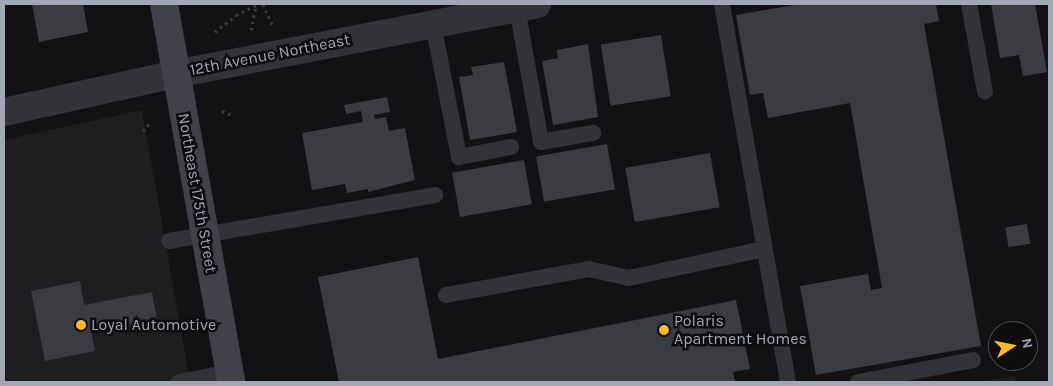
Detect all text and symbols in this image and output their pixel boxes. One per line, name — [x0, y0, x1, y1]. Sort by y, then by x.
street label: 12th Avenue Northeast — [188, 30, 352, 80]
street label: Northeast 175th Street — [174, 112, 220, 274]
place label: Polaris Apartment Homes — [674, 311, 807, 349]
place label: Loyal Automotive — [91, 315, 216, 335]
marker: Loyal Automotive — [75, 319, 87, 331]
north arrow — [988, 321, 1038, 371]
marker: Polaris Apartment Homes — [658, 324, 670, 336]
text: N — [1018, 337, 1037, 350]

